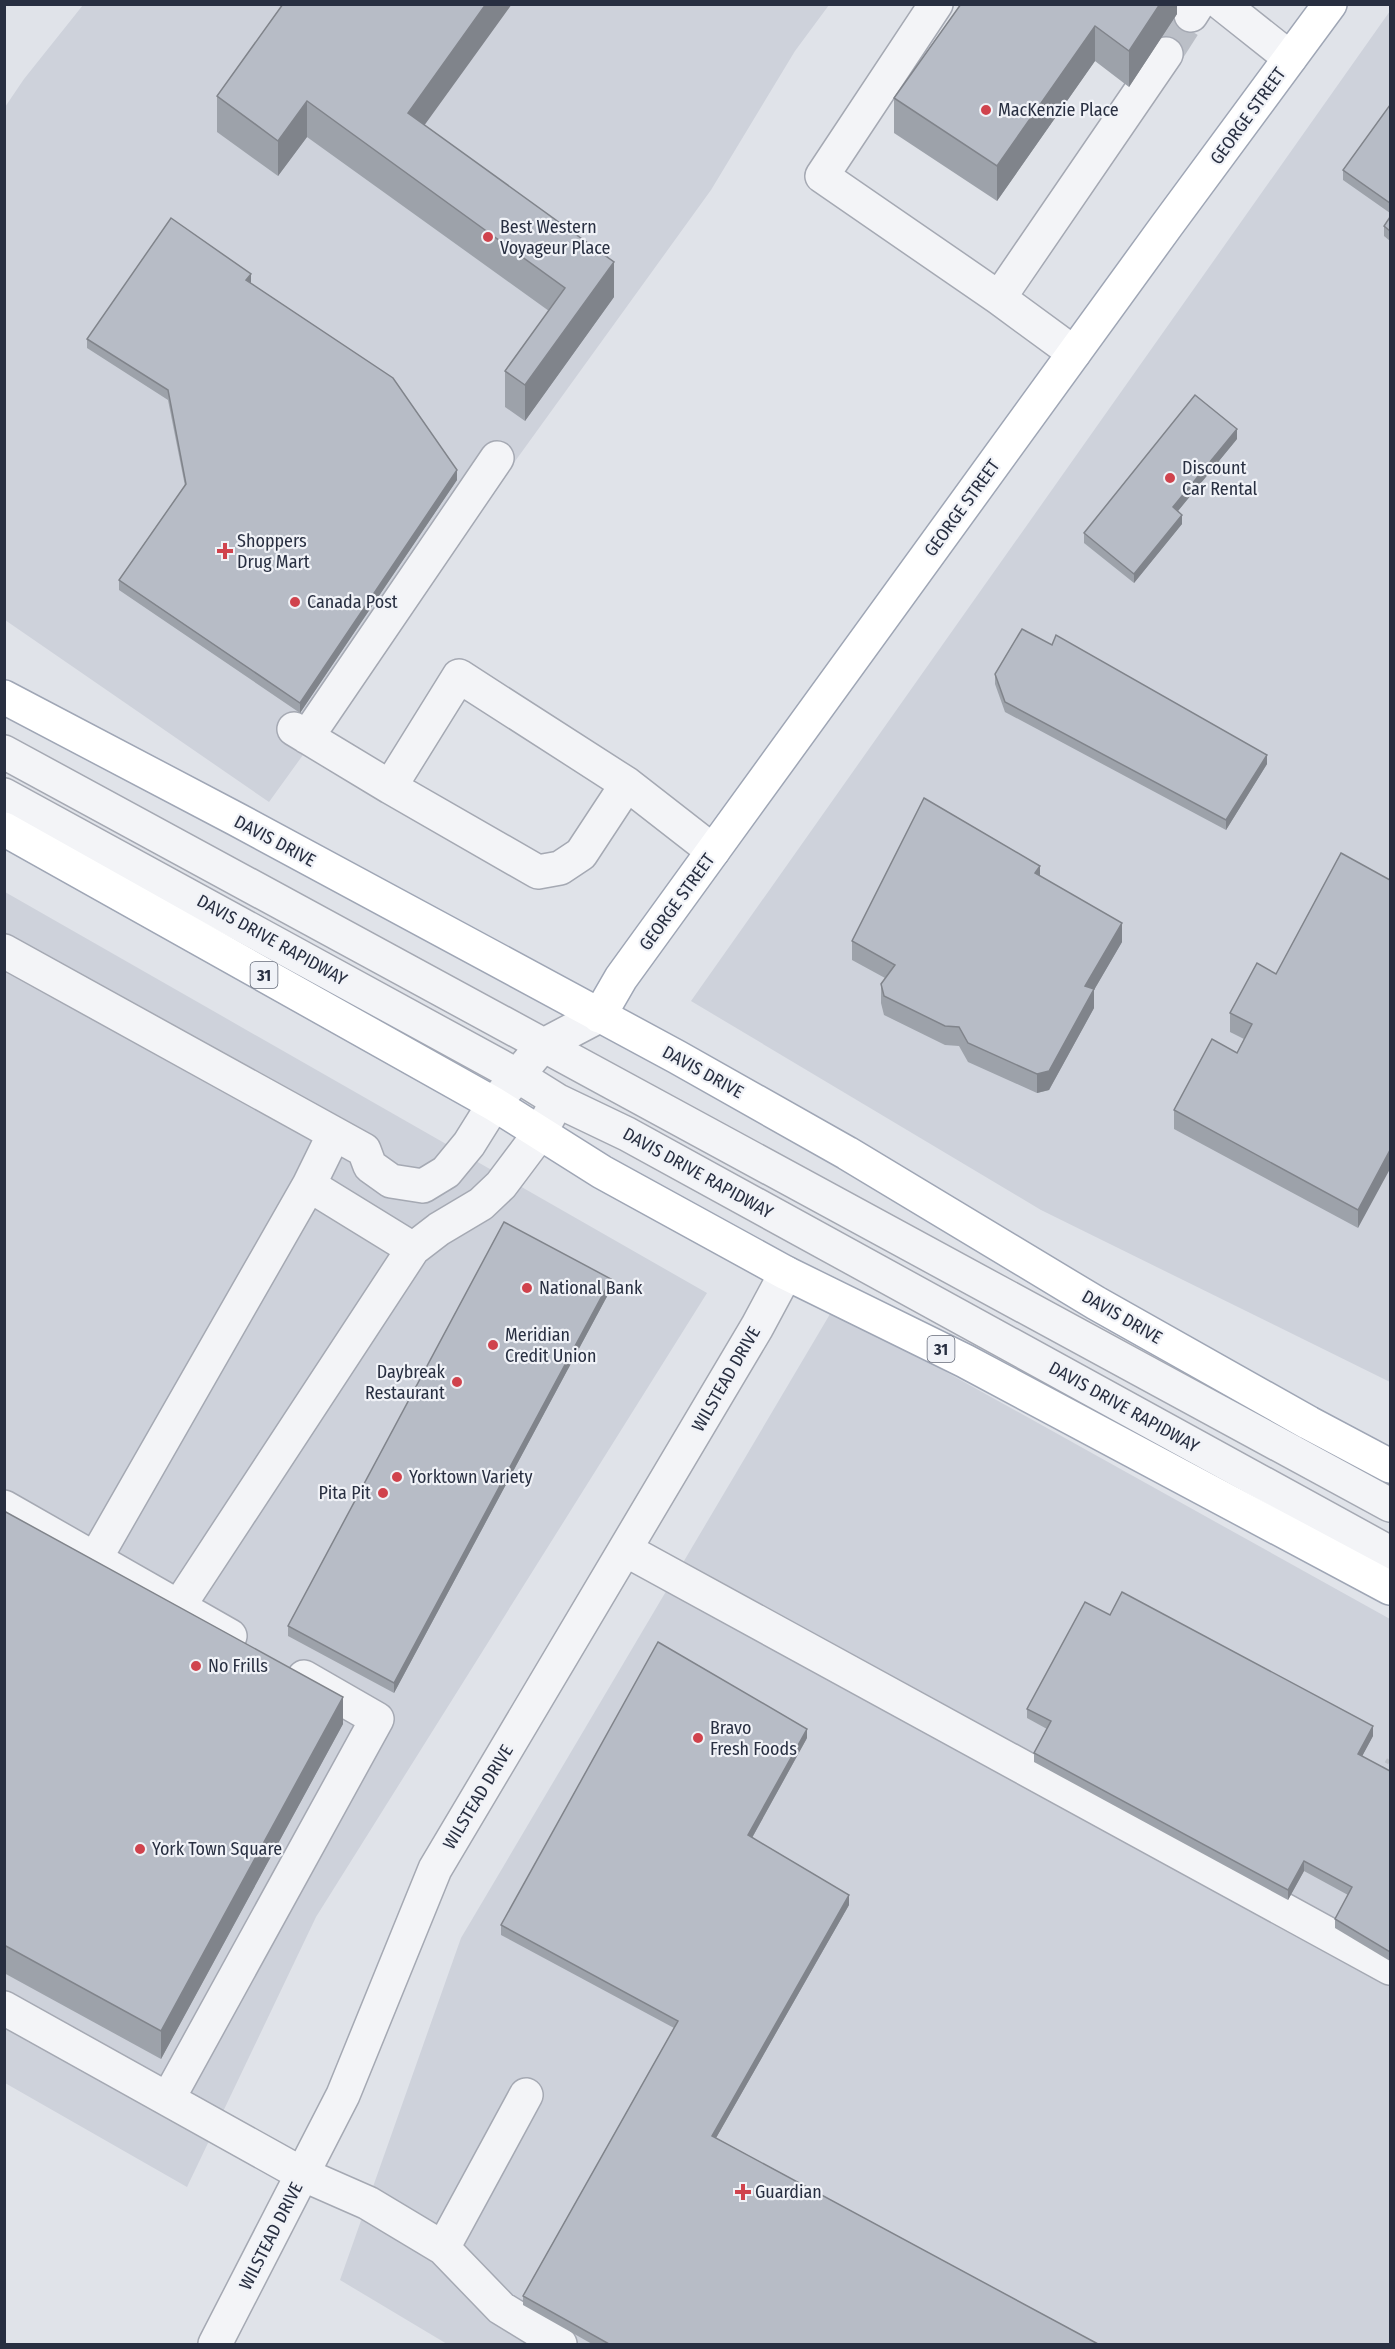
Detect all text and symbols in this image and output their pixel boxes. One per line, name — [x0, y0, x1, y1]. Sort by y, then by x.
street label: GEORGE STREET — [1205, 63, 1291, 169]
place label: MacKenzie Place — [998, 99, 1119, 121]
marker: MacKenzie Place — [979, 103, 993, 117]
place label: Best Western Voyageur Place — [500, 216, 611, 259]
marker: Best Western Voyageur Place — [481, 230, 495, 244]
street label: GEORGE STREET — [919, 455, 1005, 561]
place label: Discount Car Rental — [1182, 457, 1258, 500]
marker: Discount Car Rental — [1163, 471, 1177, 485]
place label: Shoppers Drug Mart — [237, 530, 310, 573]
marker: Shoppers Drug Mart — [218, 544, 232, 558]
place label: Canada Post — [307, 591, 398, 613]
marker: Canada Post — [288, 595, 302, 609]
street label: DAVIS DRIVE — [230, 810, 320, 872]
street label: GEORGE STREET — [634, 849, 720, 955]
street label: DAVIS DRIVE RAPIDWAY — [193, 890, 351, 990]
road number: 31 — [250, 962, 278, 988]
street label: DAVIS DRIVE — [659, 1041, 747, 1103]
street label: DAVIS DRIVE RAPIDWAY — [619, 1123, 777, 1223]
place label: National Bank — [539, 1277, 643, 1299]
marker: National Bank — [520, 1281, 534, 1295]
street label: DAVIS DRIVE — [1078, 1285, 1166, 1349]
street label: WILSTEAD DRIVE — [687, 1322, 765, 1436]
place label: Meridian Credit Union — [505, 1324, 596, 1367]
road number: 31 — [928, 1336, 954, 1362]
marker: Meridian Credit Union — [486, 1338, 500, 1352]
street label: DAVIS DRIVE RAPIDWAY — [1045, 1357, 1203, 1457]
place label: Daybreak Restaurant — [365, 1361, 446, 1404]
marker: Daybreak Restaurant — [450, 1375, 464, 1389]
place label: Yorktown Variety — [409, 1466, 532, 1488]
marker: Yorktown Variety — [390, 1470, 404, 1484]
place label: Pita Pit — [318, 1482, 371, 1504]
marker: Pita Pit — [376, 1486, 390, 1500]
place label: No Frills — [208, 1655, 268, 1677]
marker: No Frills — [189, 1659, 203, 1673]
place label: Bravo Fresh Foods — [710, 1717, 797, 1760]
marker: Bravo Fresh Foods — [691, 1731, 705, 1745]
street label: WILSTEAD DRIVE — [438, 1741, 518, 1853]
place label: York Town Square — [152, 1838, 282, 1860]
marker: York Town Square — [133, 1842, 147, 1856]
street label: WILSTEAD DRIVE — [234, 2178, 308, 2294]
place label: Guardian — [755, 2181, 822, 2203]
marker: Guardian — [736, 2185, 750, 2199]

